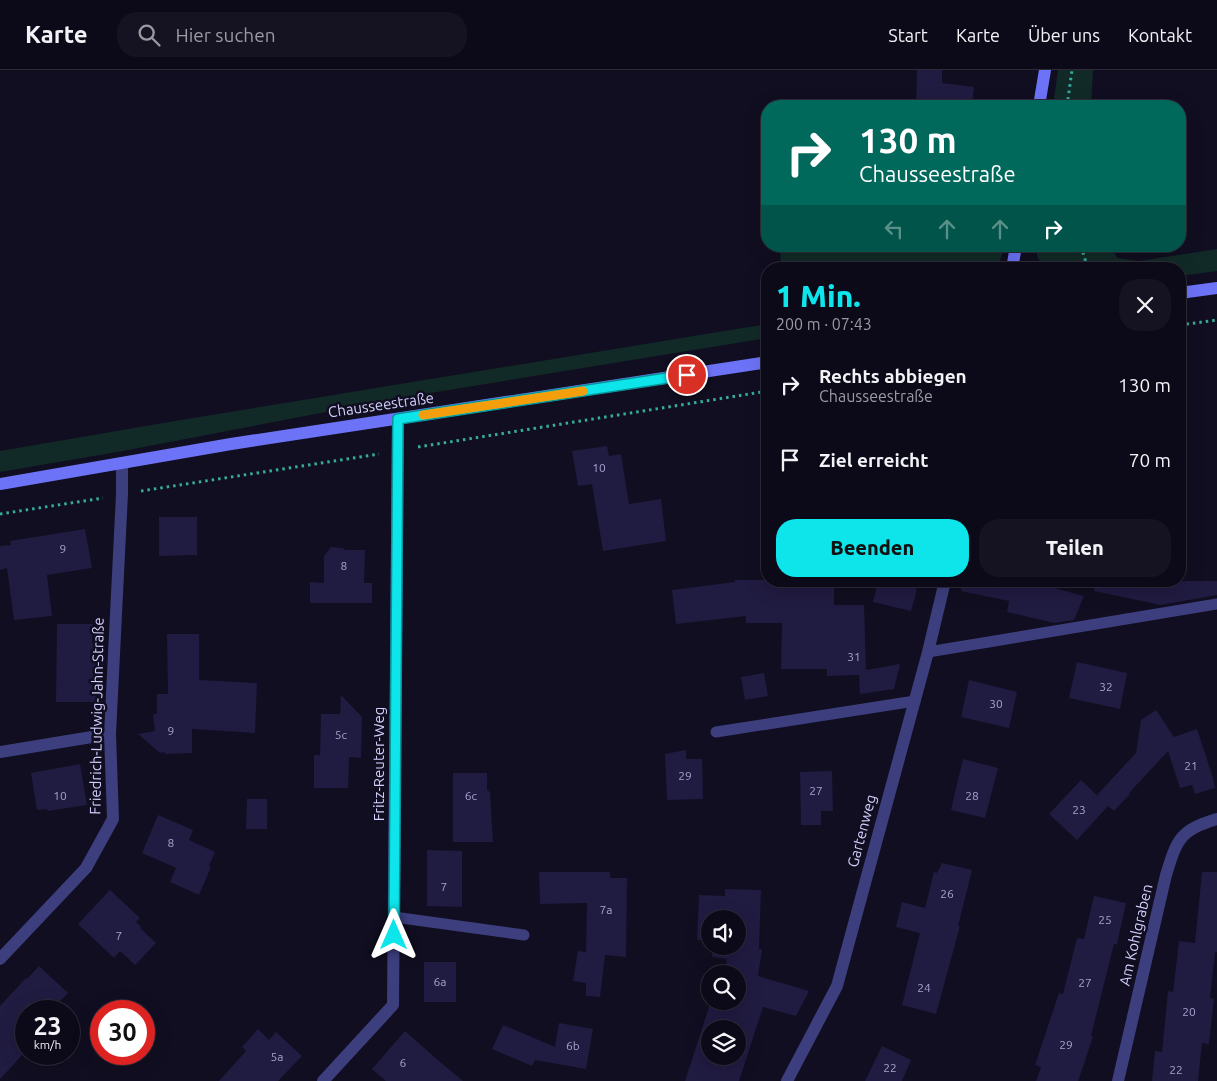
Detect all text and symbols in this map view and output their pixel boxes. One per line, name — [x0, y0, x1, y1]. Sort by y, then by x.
search box — [117, 12, 467, 57]
text: Karte — [25, 21, 87, 48]
icon: search — [135, 21, 163, 49]
text: Hier suchen — [175, 24, 276, 46]
text: Start — [888, 25, 928, 45]
text: Karte — [956, 25, 1000, 45]
text: Über uns — [1028, 25, 1100, 45]
text: Kontakt — [1128, 25, 1192, 45]
icon: right — [776, 120, 841, 185]
text: 130 m — [859, 120, 957, 160]
text: Chausseestraße — [859, 161, 1016, 186]
icon: left — [880, 215, 908, 243]
icon: ahead — [933, 215, 961, 243]
icon: ahead — [986, 215, 1014, 243]
icon: right — [1039, 215, 1067, 243]
text: 1 Min. — [776, 279, 861, 313]
button: close — [1119, 279, 1171, 331]
text: 200 m · 07:43 — [776, 315, 872, 333]
pin — [666, 354, 708, 396]
icon: arrive — [673, 361, 701, 389]
text: Rechts abbiegen — [819, 365, 967, 387]
icon: right — [776, 371, 804, 399]
text: 130 m — [1118, 374, 1171, 396]
text: Chausseestraße — [819, 387, 933, 405]
street label: Chausseestraße — [327, 389, 435, 420]
icon: arrive — [776, 446, 804, 474]
text: Ziel erreicht — [819, 449, 928, 471]
text: 70 m — [1129, 449, 1171, 471]
house number: 10 — [592, 461, 606, 474]
button: Beenden — [776, 519, 969, 577]
button: Teilen — [979, 519, 1171, 577]
house number: 9 — [60, 542, 66, 555]
house number: 8 — [341, 559, 348, 572]
street label: Friedrich-Ludwig-Jahn-Straße — [86, 617, 107, 815]
house number: 31 — [847, 650, 861, 663]
house number: 32 — [1099, 680, 1113, 693]
house number: 30 — [989, 697, 1003, 710]
street label: Fritz-Reuter-Weg — [370, 707, 387, 821]
house number: 9 — [168, 724, 174, 737]
house number: 5c — [335, 728, 348, 741]
house number: 21 — [1184, 759, 1198, 772]
house number: 29 — [678, 769, 692, 782]
house number: 27 — [809, 784, 823, 797]
house number: 10 — [53, 789, 67, 802]
house number: 6c — [465, 789, 478, 802]
house number: 28 — [965, 789, 979, 802]
street label: Gartenweg — [844, 793, 879, 869]
house number: 23 — [1072, 803, 1086, 816]
house number: 8 — [168, 836, 175, 849]
house number: 7 — [441, 880, 447, 893]
street label: Am Kohlgraben — [1116, 882, 1155, 987]
house number: 26 — [940, 887, 954, 900]
house number: 7a — [600, 903, 612, 916]
position arrow — [367, 908, 419, 960]
map controls — [701, 910, 746, 1065]
button: sound — [701, 910, 746, 955]
house number: 25 — [1098, 913, 1112, 926]
house number: 7 — [116, 929, 122, 942]
button: search — [701, 965, 746, 1010]
house number: 6a — [434, 975, 446, 988]
house number: 27 — [1078, 976, 1092, 989]
house number: 24 — [917, 981, 931, 994]
speed limit sign: 30 — [90, 1000, 155, 1065]
house number: 20 — [1182, 1005, 1196, 1018]
text: 23 — [33, 1012, 62, 1040]
button: layers — [701, 1020, 746, 1065]
text: km/h — [34, 1038, 61, 1051]
house number: 29 — [1059, 1038, 1073, 1051]
house number: 6b — [566, 1039, 580, 1052]
house number: 5a — [271, 1050, 283, 1063]
house number: 6 — [400, 1056, 407, 1069]
house number: 22 — [883, 1061, 897, 1074]
house number: 22 — [1169, 1063, 1183, 1076]

